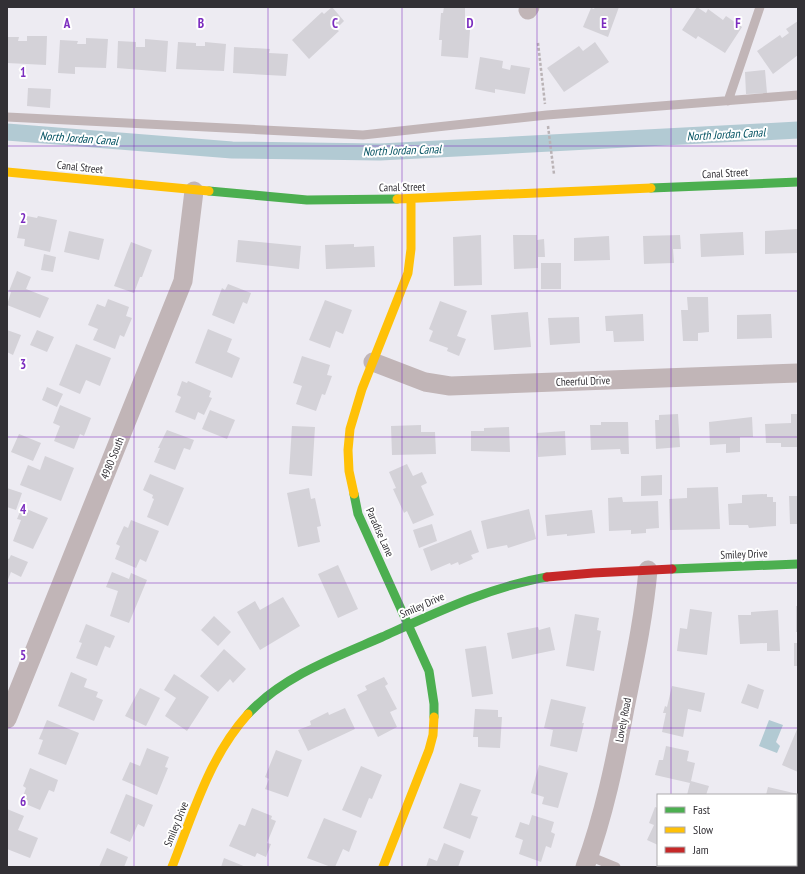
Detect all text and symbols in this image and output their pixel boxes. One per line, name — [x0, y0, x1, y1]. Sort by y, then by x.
text: A — [63, 15, 71, 32]
text: B — [198, 15, 204, 32]
text: C — [332, 15, 338, 32]
text: D — [467, 15, 474, 32]
text: E — [601, 15, 607, 32]
text: F — [735, 15, 741, 32]
text: 1 — [20, 64, 26, 81]
water label: North Jordan Canal — [686, 124, 767, 144]
water label: North Jordan Canal — [39, 128, 120, 148]
water label: North Jordan Canal — [362, 141, 443, 159]
street label: Canal Street — [56, 158, 104, 176]
street label: Canal Street — [702, 165, 748, 181]
street label: Canal Street — [379, 180, 425, 194]
text: 2 — [20, 210, 26, 227]
text: 3 — [20, 356, 26, 373]
street label: Cheerful Drive — [556, 373, 611, 389]
street label: 4980 South — [97, 435, 127, 481]
text: 4 — [20, 501, 27, 518]
street label: Paradise Lane — [363, 505, 397, 559]
street label: Smiley Drive — [720, 546, 768, 562]
street label: Smiley Drive — [398, 589, 447, 621]
text: 5 — [20, 647, 26, 664]
street label: Lovely Road — [612, 696, 634, 743]
text: 6 — [20, 793, 26, 810]
legend — [657, 794, 797, 866]
street label: Smiley Drive — [161, 799, 192, 849]
text: Fast — [693, 802, 711, 817]
text: Slow — [693, 822, 714, 837]
text: Jam — [692, 842, 709, 857]

